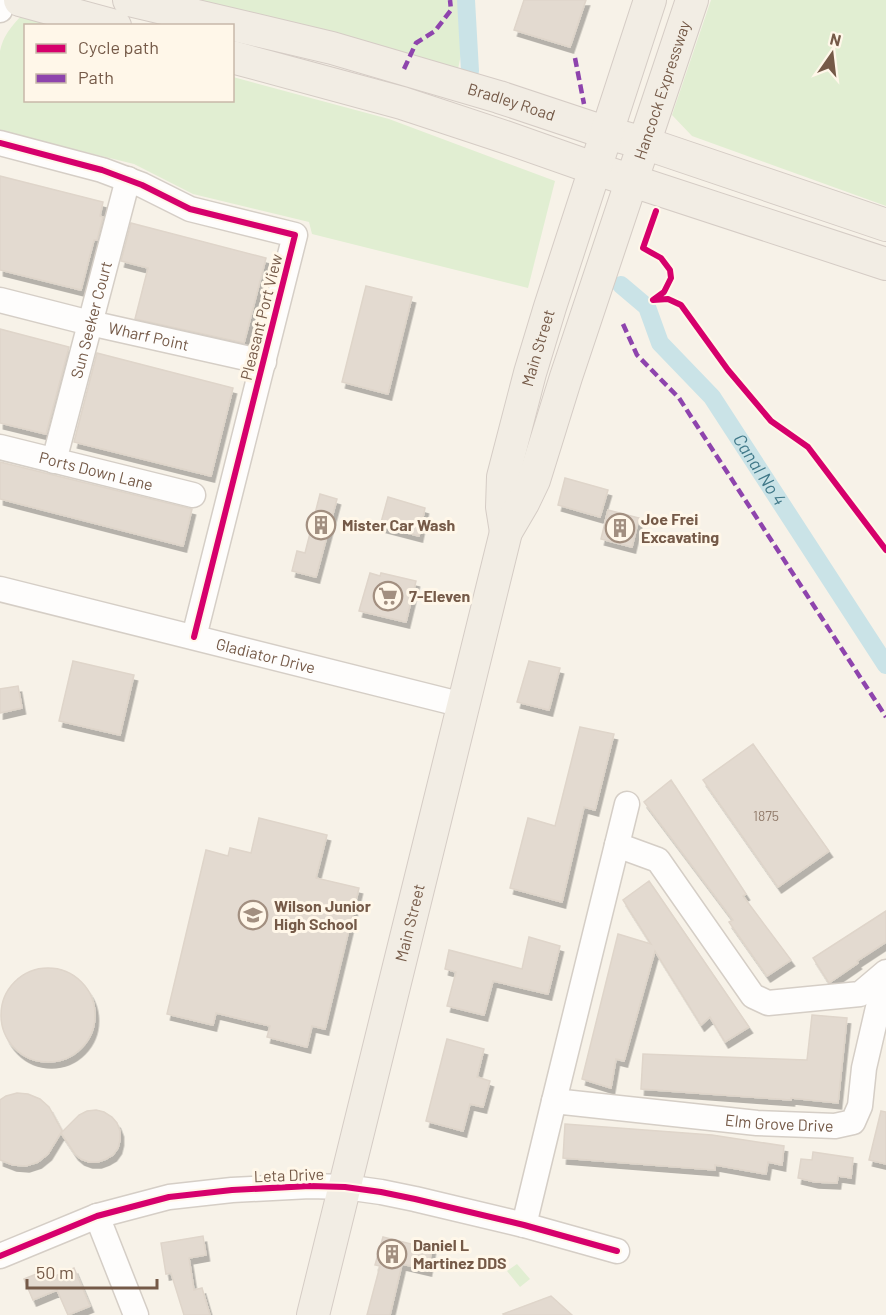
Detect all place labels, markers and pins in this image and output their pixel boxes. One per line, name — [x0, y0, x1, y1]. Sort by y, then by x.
building icon: Mister Car Wash — [305, 509, 337, 541]
place label: Joe Frei Excavating — [641, 509, 719, 546]
building icon: Joe Frei Excavating — [604, 512, 636, 544]
place label: Mister Car Wash — [342, 515, 455, 534]
supermarket icon: 7-Eleven — [372, 580, 404, 612]
place label: 7-Eleven — [409, 586, 470, 605]
place label: Wilson Junior High School — [274, 896, 371, 933]
school or university icon: Wilson Junior High School — [237, 899, 269, 931]
place label: Daniel L Martinez DDS — [413, 1235, 507, 1272]
building icon: Daniel L Martinez DDS — [376, 1238, 408, 1270]

